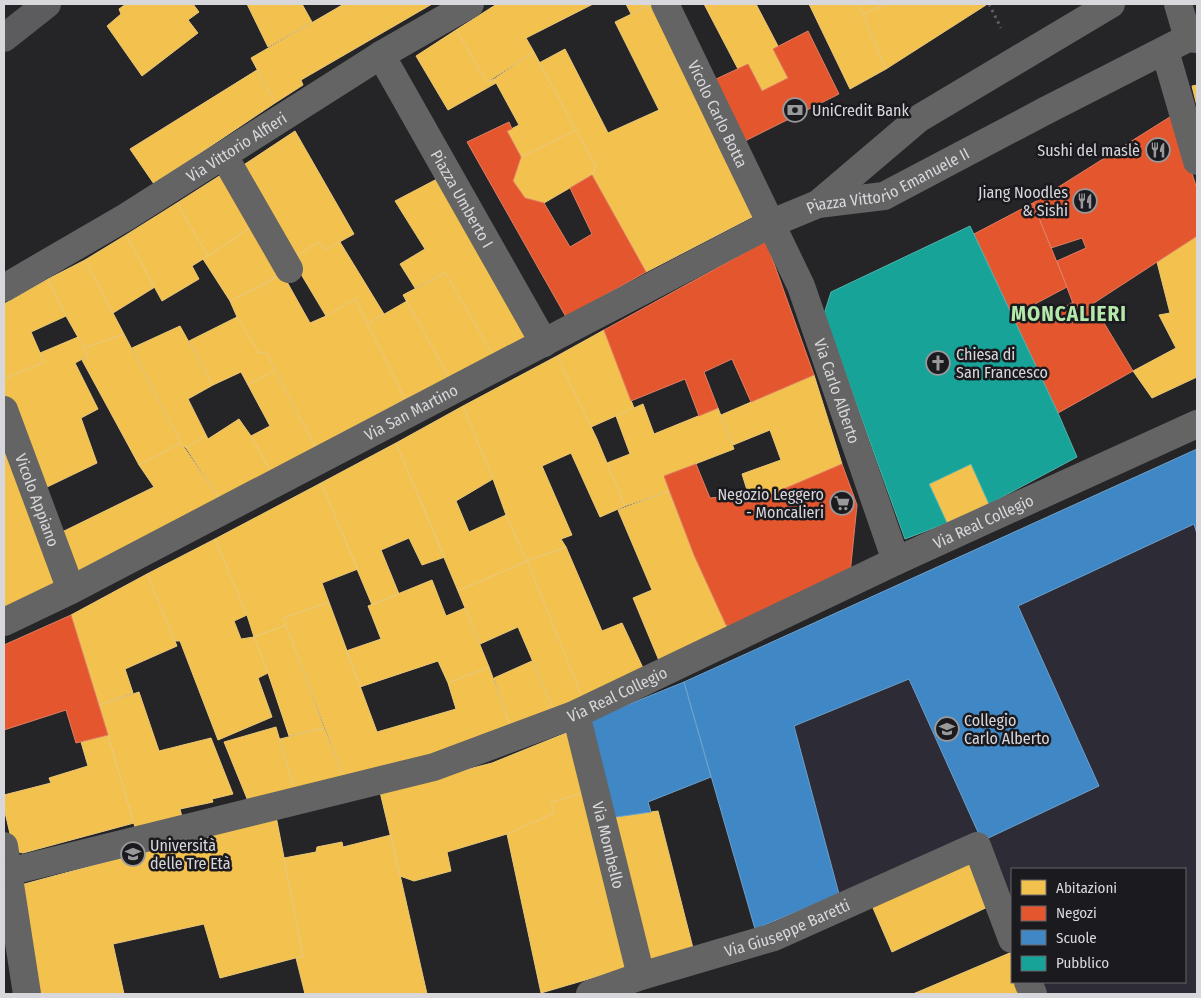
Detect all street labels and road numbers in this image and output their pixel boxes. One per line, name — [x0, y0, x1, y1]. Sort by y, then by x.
street label: Vicolo Carlo Botta — [684, 57, 752, 171]
street label: Via Vittorio Alfieri — [183, 108, 290, 186]
street label: Piazza Vittorio Emanuele II — [803, 143, 972, 217]
street label: Piazza Umberto I — [427, 146, 498, 251]
street label: Via Carlo Alberto — [810, 336, 864, 446]
street label: Via San Martino — [361, 380, 461, 444]
street label: Vicolo Appiano — [12, 451, 63, 549]
street label: Via Real Collegio — [930, 490, 1036, 552]
street label: Via Real Collegio — [565, 662, 670, 726]
street label: Via Mombello — [589, 799, 628, 891]
street label: Via Giuseppe Baretti — [722, 895, 853, 961]

